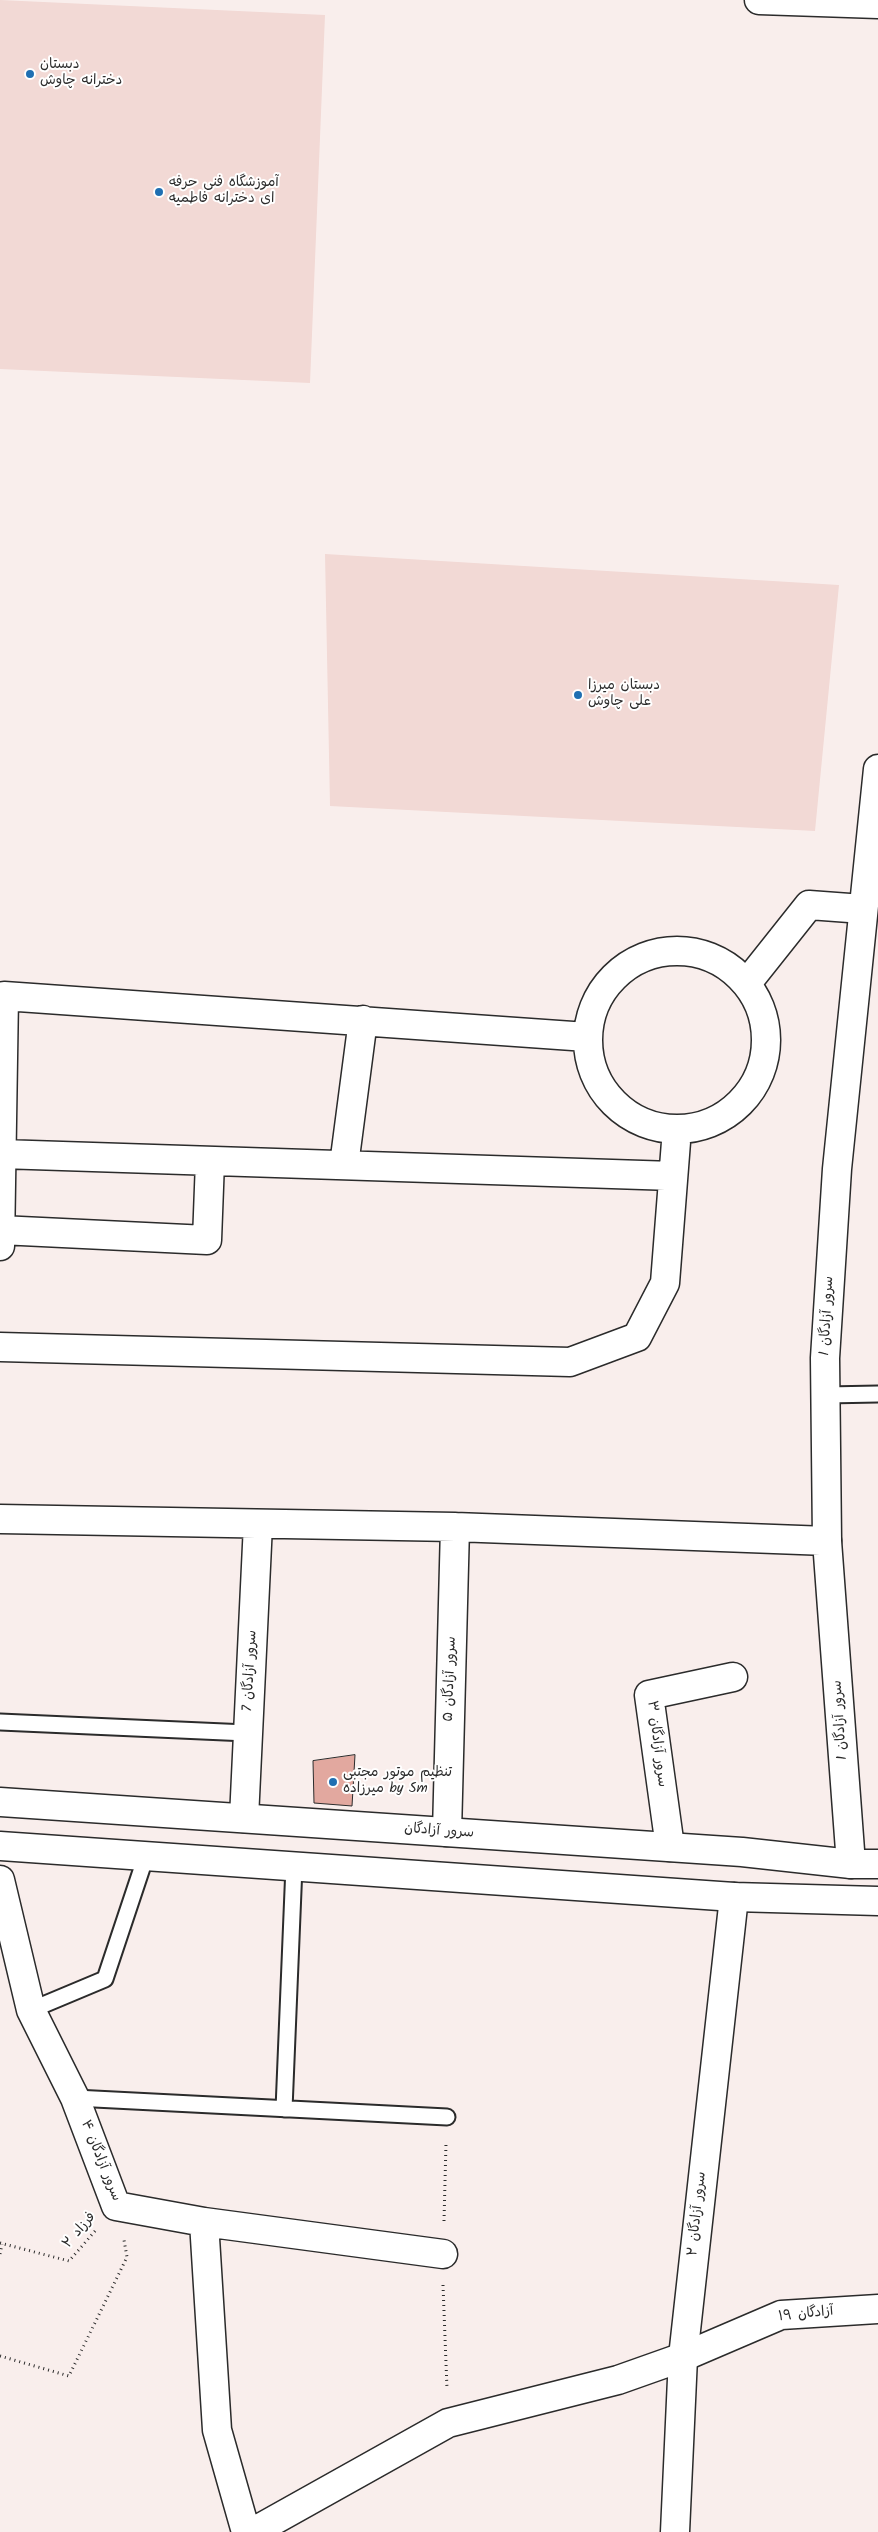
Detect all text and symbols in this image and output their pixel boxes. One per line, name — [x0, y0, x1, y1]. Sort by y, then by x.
place label: دبستان دخترانه چاوش — [40, 58, 122, 90]
marker: دبستان دخترانه چاوش — [24, 68, 36, 80]
place label: آموزشگاه فنی حرفه ای دخترانه فاطمیه — [169, 176, 279, 208]
marker: آموزشگاه فنی حرفه ای دخترانه فاطمیه — [153, 186, 165, 198]
place label: دبستان میرزا علی چاوش — [588, 679, 660, 712]
marker: دبستان میرزا علی چاوش — [572, 689, 584, 701]
street label: سرور آزادگان 1 — [818, 1276, 838, 1356]
street label: سرور آزادگان 7 — [240, 1630, 262, 1712]
street label: سرور آزادگان ۵ — [441, 1636, 461, 1722]
street label: سرور آزادگان 1 — [830, 1680, 852, 1760]
street label: سرور آزادگان ۳ — [642, 1700, 670, 1788]
place label: تنظیم موتور مجتبی میرزاده by Sm — [343, 1766, 452, 1798]
marker: تنظیم موتور مجتبی میرزاده by Sm — [327, 1776, 339, 1788]
street label: سرور آزادگان — [404, 1821, 474, 1843]
street label: سرور آزادگان ۴ — [76, 2118, 124, 2204]
street label: سرور آزادگان ۲ — [685, 2171, 711, 2257]
street label: فرزاد ۲ — [60, 2210, 100, 2252]
street label: آزادگان ۱۹ — [778, 2304, 834, 2326]

